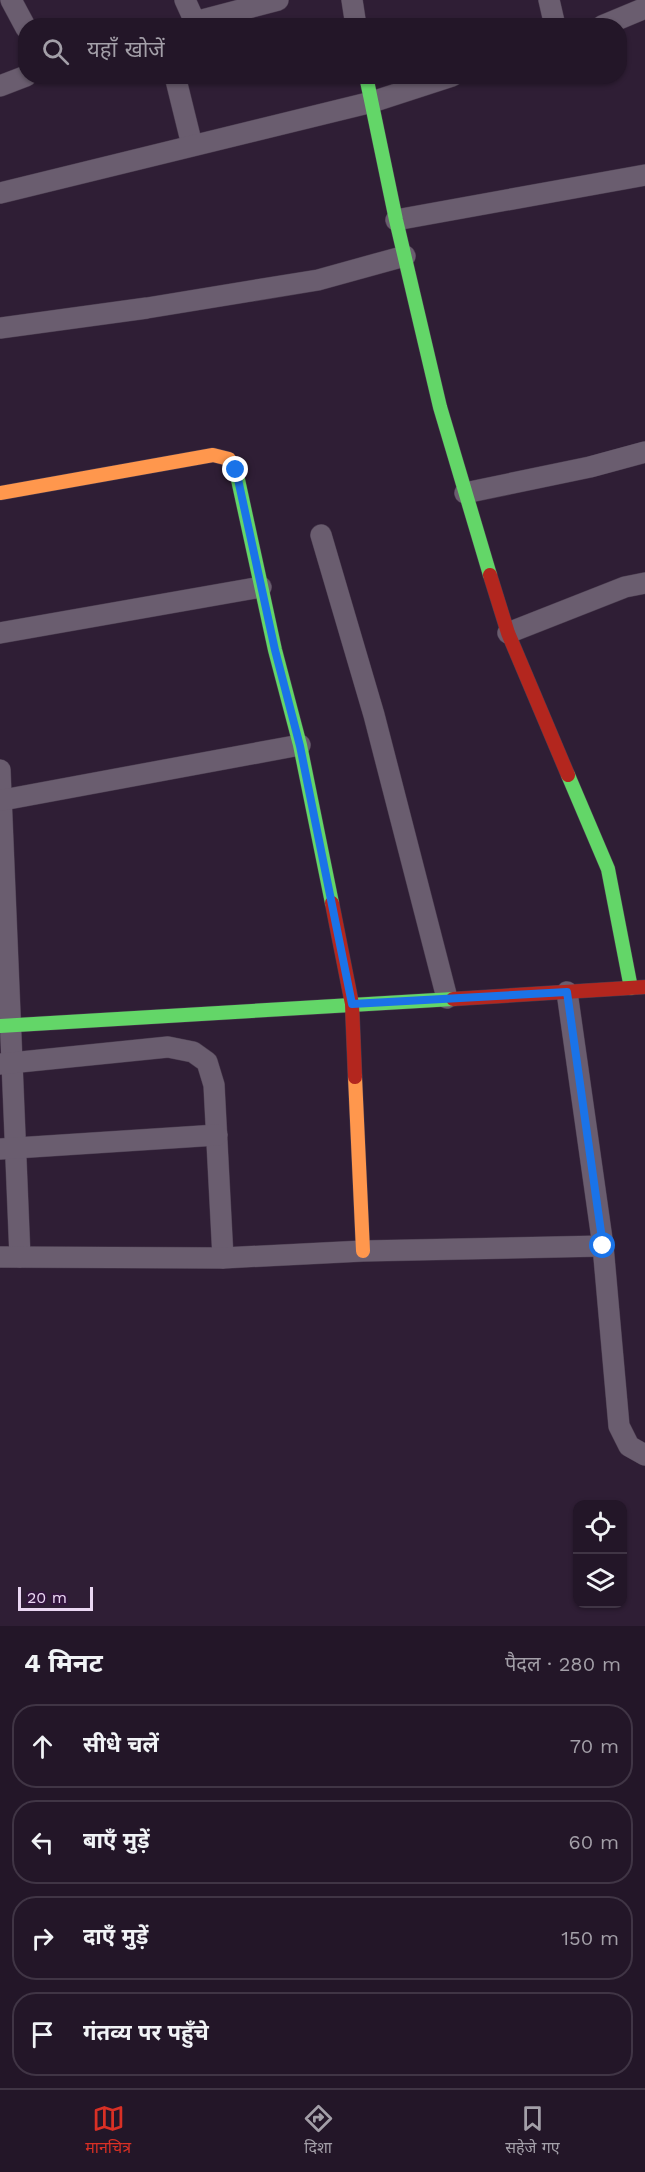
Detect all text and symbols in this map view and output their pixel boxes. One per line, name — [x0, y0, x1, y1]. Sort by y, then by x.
search box — [18, 18, 627, 84]
icon: search — [39, 35, 72, 68]
text: यहाँ खोजें — [87, 37, 165, 62]
route end — [222, 456, 248, 482]
route start — [589, 1232, 615, 1258]
map controls — [573, 1500, 627, 1608]
button: locate — [573, 1500, 627, 1554]
button: layers — [573, 1554, 627, 1608]
scale bar — [18, 1584, 93, 1612]
text: 20 m — [27, 1588, 67, 1607]
text: 4 मिनट — [24, 1648, 103, 1678]
text: पैदल · 280 m — [505, 1652, 621, 1676]
icon: ahead — [26, 1730, 59, 1763]
text: सीधे चलें — [83, 1732, 159, 1757]
text: 70 m — [570, 1734, 619, 1758]
icon: left — [26, 1826, 59, 1859]
text: बाएँ मुड़ें — [83, 1828, 150, 1853]
text: 60 m — [569, 1830, 619, 1854]
icon: right — [26, 1922, 59, 1955]
text: दाएँ मुड़ें — [83, 1924, 148, 1949]
text: 150 m — [561, 1926, 619, 1950]
icon: arrive — [26, 2018, 59, 2051]
text: गंतव्य पर पहुँचे — [83, 2020, 209, 2045]
tab: मानचित्र — [85, 2102, 131, 2160]
tab: दिशा — [302, 2102, 335, 2160]
tab: सहेजे गए — [505, 2102, 560, 2160]

